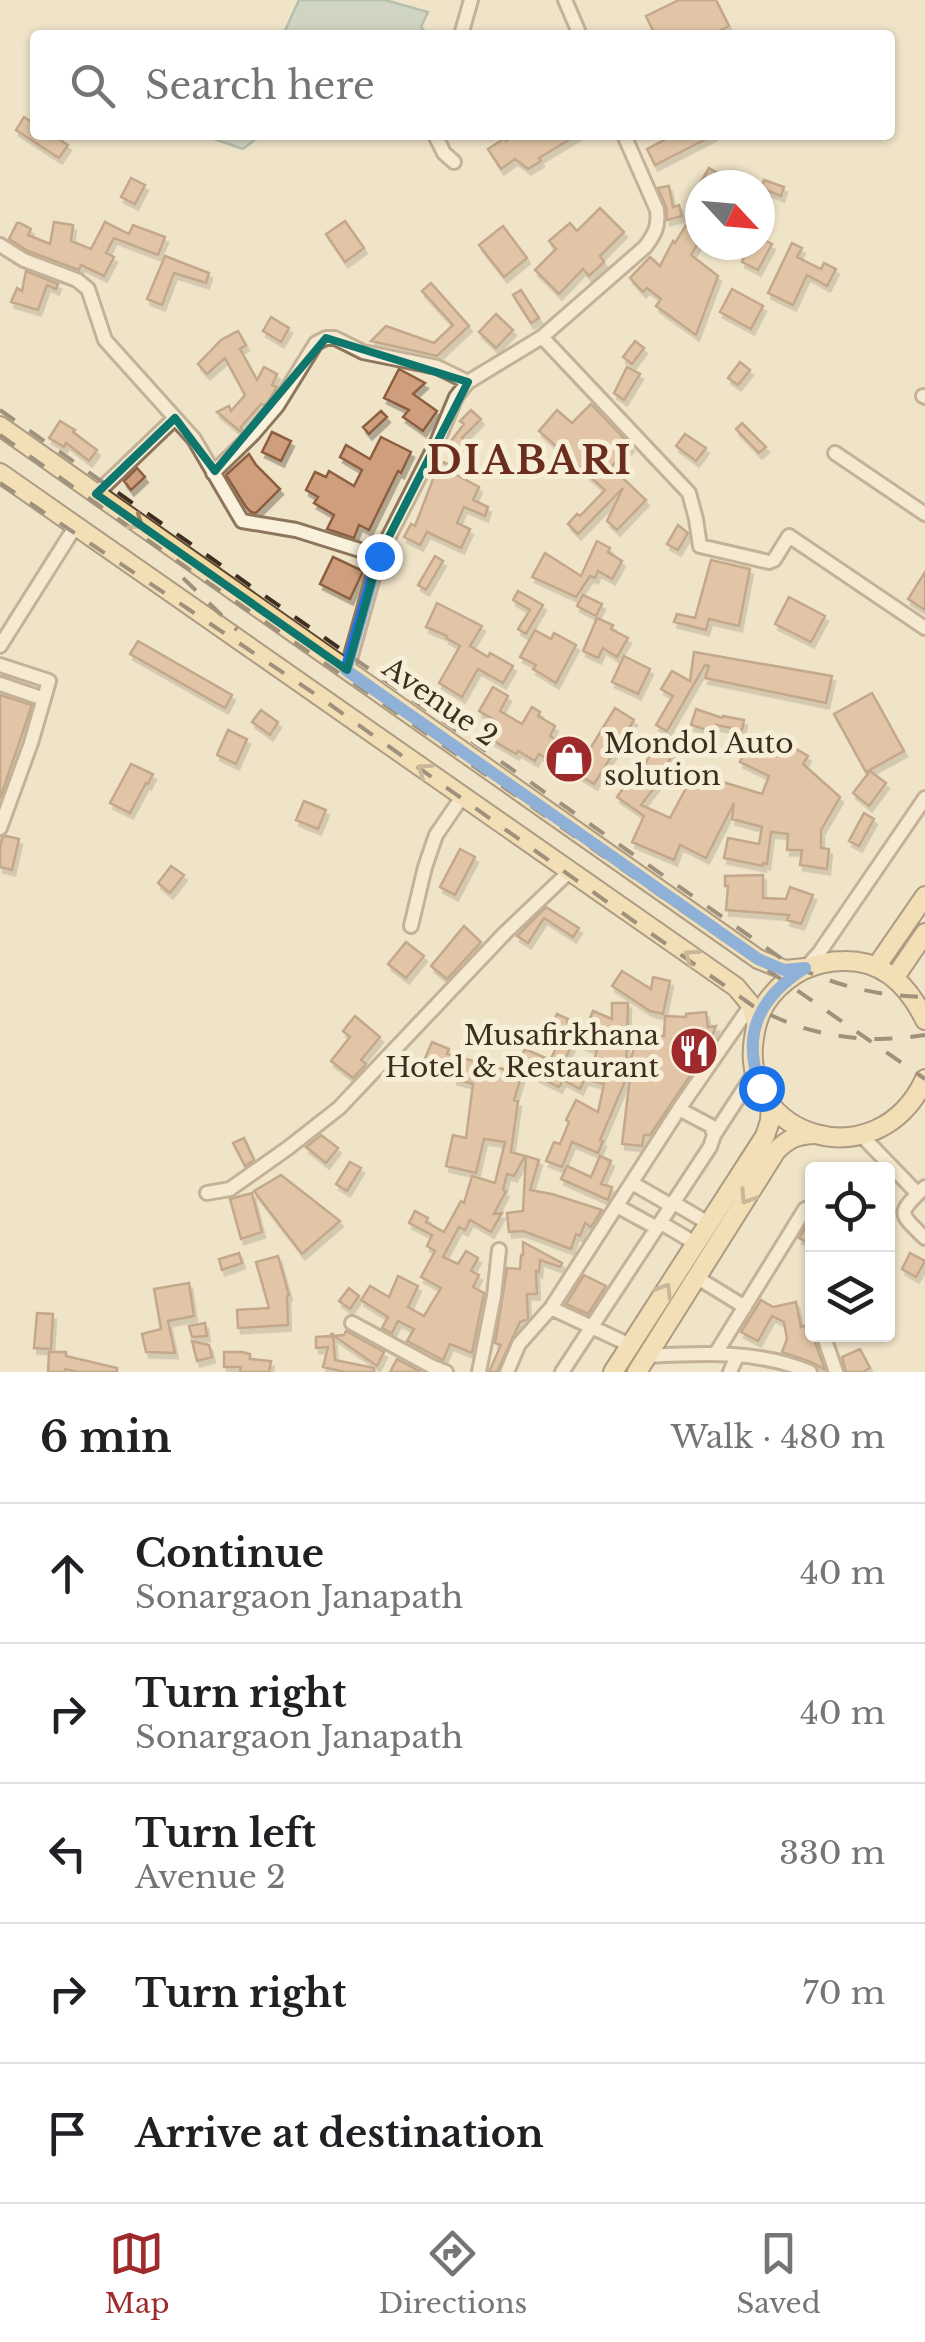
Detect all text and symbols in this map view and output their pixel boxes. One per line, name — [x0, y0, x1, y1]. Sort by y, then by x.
search box — [30, 30, 895, 140]
icon: search — [65, 58, 120, 113]
text: Search here — [145, 62, 375, 109]
north arrow — [685, 170, 775, 260]
district label: DIABARI — [427, 437, 633, 484]
one-way arrow — [126, 511, 144, 529]
route end — [357, 534, 403, 580]
street label: Avenue 2 — [375, 649, 504, 754]
place label: Mondol Auto solution — [604, 726, 794, 793]
shop icon: Mondol Auto solution — [543, 733, 595, 785]
one-way arrow — [417, 764, 435, 782]
one-way arrow — [684, 950, 702, 968]
place label: Musafirkhana Hotel & Restaurant — [385, 1018, 659, 1085]
restaurant icon: Musafirkhana Hotel & Restaurant — [668, 1025, 720, 1077]
route start — [739, 1066, 785, 1112]
map controls — [805, 1162, 895, 1342]
button: locate — [805, 1162, 895, 1252]
one-way arrow — [740, 1187, 759, 1205]
button: layers — [805, 1252, 895, 1342]
one-way arrow — [653, 1283, 672, 1301]
text: 6 min — [40, 1411, 172, 1463]
text: Walk · 480 m — [671, 1417, 885, 1457]
text: Continue — [135, 1530, 324, 1577]
icon: ahead — [40, 1546, 95, 1601]
text: 40 m — [800, 1553, 885, 1593]
text: Sonargaon Janapath — [135, 1577, 463, 1617]
text: Turn right — [135, 1670, 346, 1717]
icon: right — [40, 1686, 95, 1741]
text: 40 m — [800, 1693, 885, 1733]
text: Sonargaon Janapath — [135, 1717, 463, 1757]
text: Turn left — [135, 1810, 316, 1857]
icon: left — [40, 1826, 95, 1881]
text: 330 m — [779, 1833, 885, 1873]
text: Avenue 2 — [135, 1857, 286, 1897]
icon: right — [40, 1966, 95, 2021]
text: Turn right — [135, 1970, 346, 2017]
text: 70 m — [803, 1973, 885, 2013]
icon: arrive — [40, 2106, 95, 2161]
text: Arrive at destination — [135, 2110, 544, 2157]
tab: Map — [104, 2226, 169, 2321]
tab: Directions — [378, 2226, 527, 2321]
tab: Saved — [736, 2226, 821, 2321]

